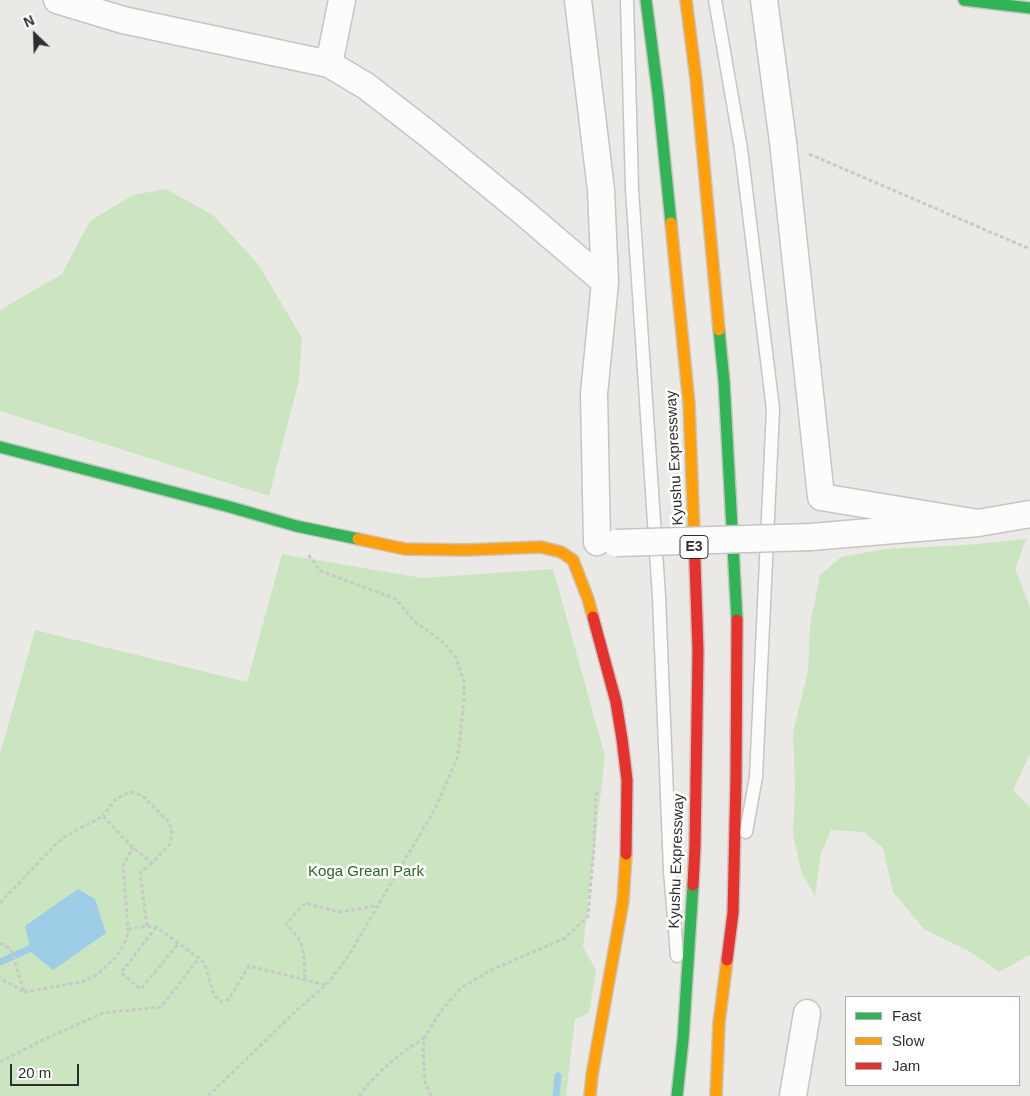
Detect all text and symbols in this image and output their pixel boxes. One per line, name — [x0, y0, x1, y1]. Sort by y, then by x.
north arrow — [10, 10, 60, 60]
text: N — [21, 12, 37, 31]
street label: Kyushu Expressway — [662, 390, 688, 526]
road number: E3 — [680, 536, 708, 558]
street label: Kyushu Expressway — [666, 793, 688, 929]
park label: Koga Grean Park — [308, 863, 424, 881]
legend — [845, 996, 1020, 1086]
text: Fast — [892, 1007, 921, 1024]
text: Slow — [892, 1032, 925, 1049]
scale bar — [12, 1054, 81, 1086]
text: Jam — [892, 1057, 920, 1074]
text: 20 m — [18, 1064, 51, 1081]

